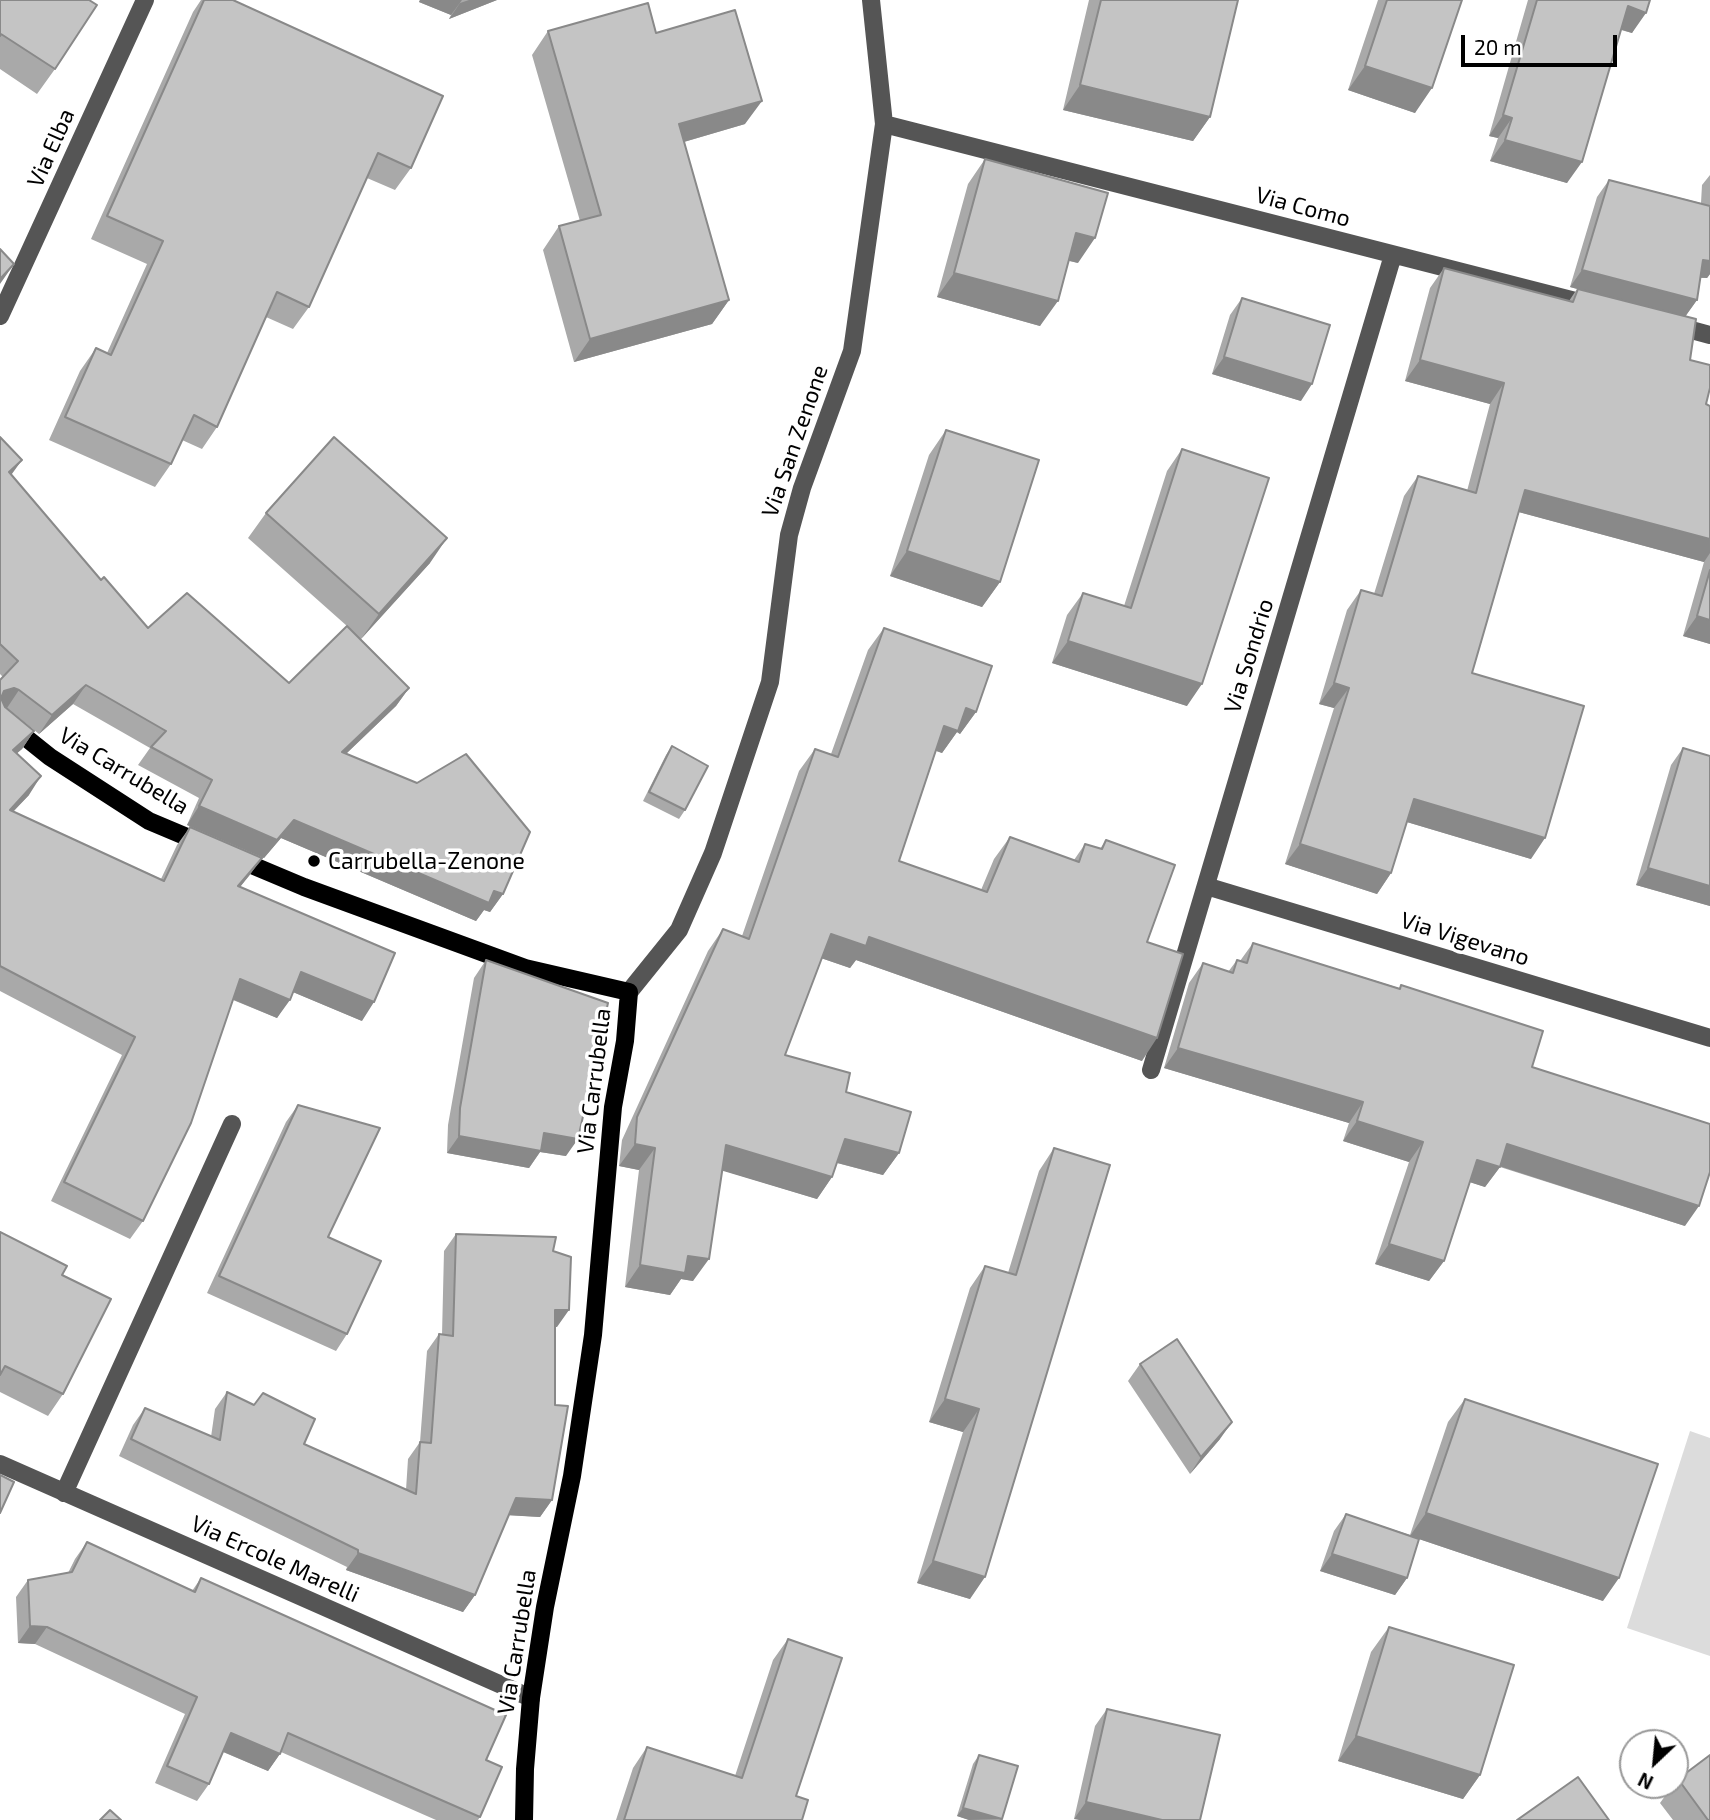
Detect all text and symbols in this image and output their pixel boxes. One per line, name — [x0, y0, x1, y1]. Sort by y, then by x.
scale bar — [1465, 21, 1621, 65]
text: 20 m — [1474, 34, 1522, 59]
street label: Via Elba — [22, 105, 80, 191]
street label: Via Como — [1253, 181, 1353, 233]
street label: Via San Zenone — [756, 361, 834, 521]
street label: Via Sondrio — [1219, 596, 1279, 716]
street label: Via Carrubella — [54, 721, 194, 821]
place label: Carrubella-Zenone — [328, 847, 525, 875]
marker: Carrubella-Zenone — [306, 853, 322, 869]
street label: Via Vigevano — [1397, 906, 1533, 972]
street label: Via Carrubella — [571, 1007, 617, 1155]
street label: Via Ercole Marelli — [187, 1510, 363, 1608]
street label: Via Carrubella — [492, 1567, 542, 1717]
north arrow — [1619, 1729, 1689, 1799]
text: N — [1634, 1768, 1657, 1795]

